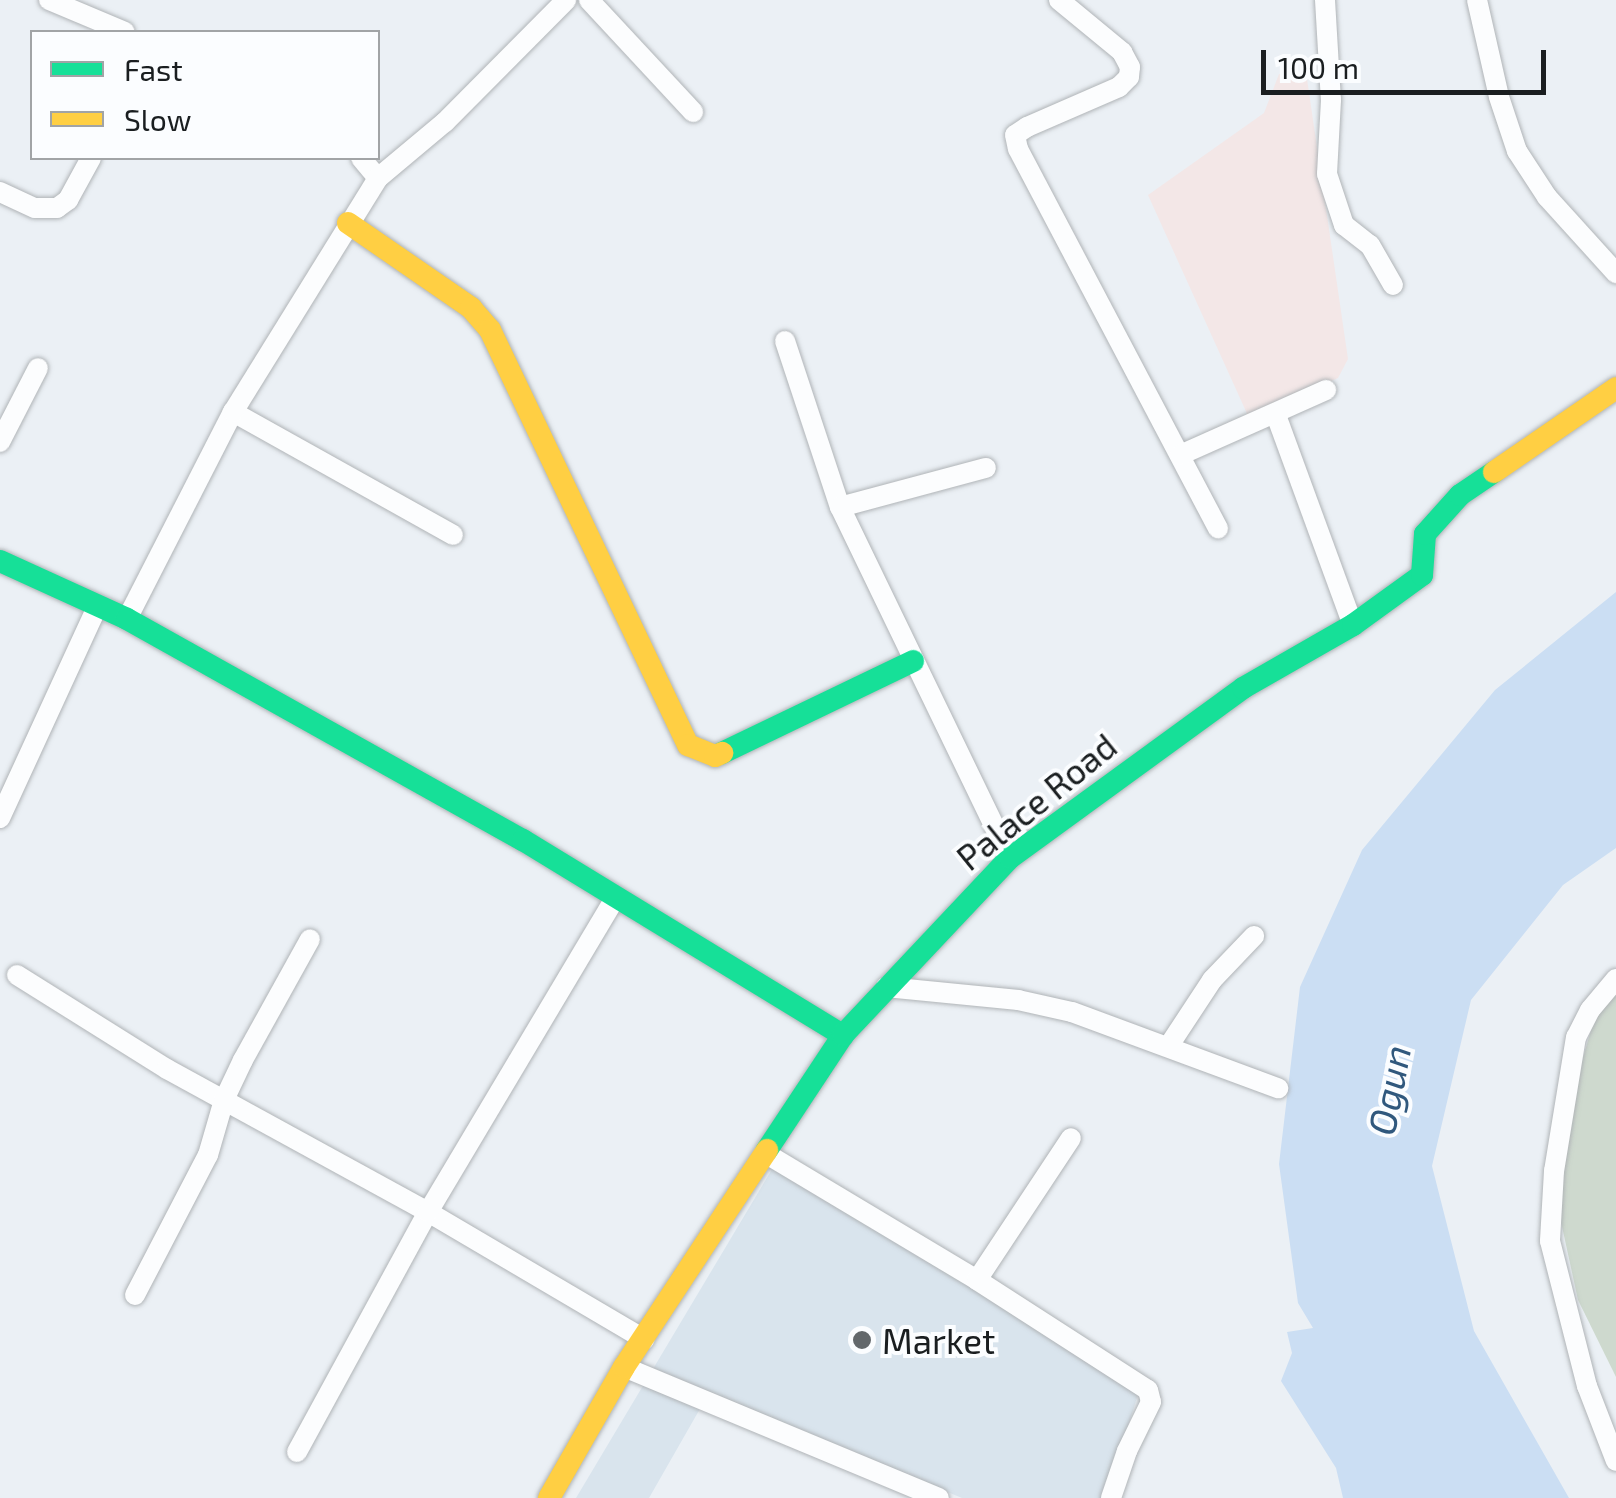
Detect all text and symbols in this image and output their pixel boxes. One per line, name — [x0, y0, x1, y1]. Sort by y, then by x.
legend — [30, 30, 380, 160]
scale bar — [1266, 30, 1551, 92]
text: 100 m — [1278, 49, 1359, 85]
text: Fast — [124, 51, 183, 87]
text: Slow — [124, 101, 191, 137]
street label: Palace Road — [948, 724, 1124, 878]
water label: Ogun — [1358, 1041, 1420, 1139]
place label: Market — [882, 1319, 995, 1361]
marker: Market — [851, 1329, 873, 1351]

